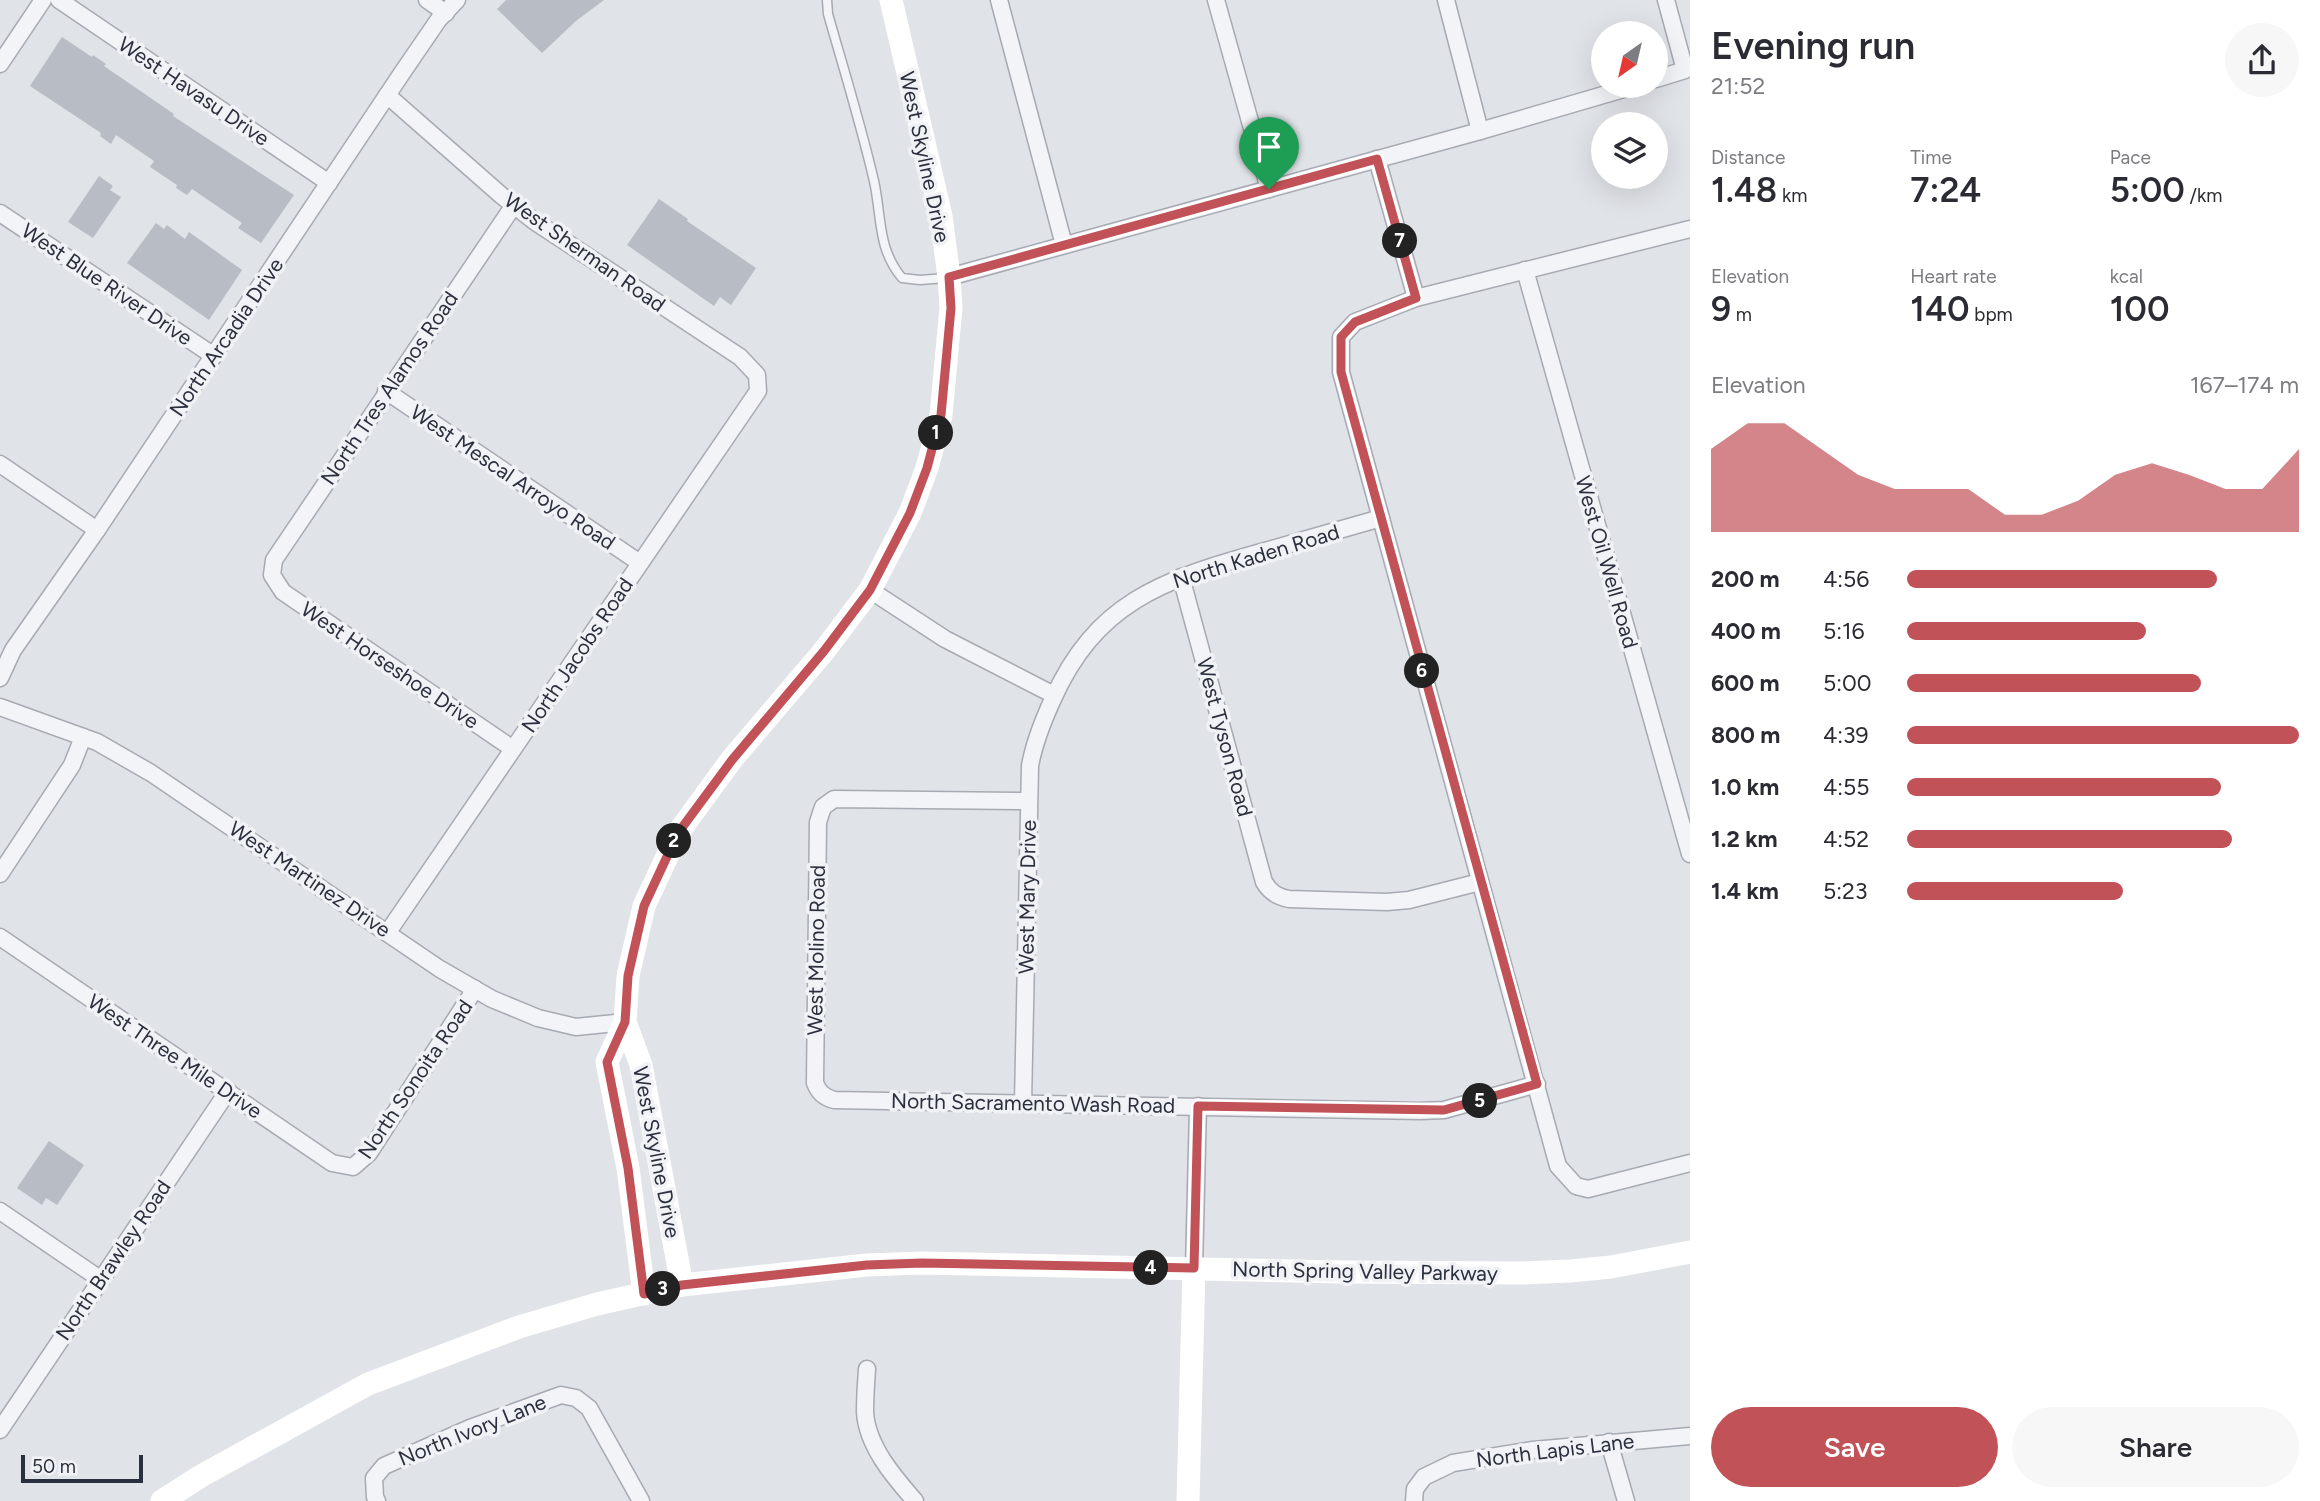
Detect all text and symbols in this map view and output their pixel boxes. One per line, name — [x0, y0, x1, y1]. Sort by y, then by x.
north arrow — [1591, 21, 1668, 98]
map controls — [1591, 21, 1668, 189]
text: Evening run — [1711, 23, 1915, 69]
button: share — [2225, 23, 2299, 97]
street label: West Havasu Drive — [114, 31, 274, 151]
street label: West Skyline Drive — [895, 69, 955, 245]
text: 21:52 — [1711, 72, 1765, 100]
button: layers — [1591, 112, 1668, 189]
pin — [1239, 117, 1299, 189]
icon: arrive — [1250, 128, 1288, 166]
text: Distance — [1711, 146, 1785, 169]
text: Time — [1910, 146, 1952, 169]
text: Pace — [2110, 146, 2151, 169]
text: 1.48 — [1711, 169, 1777, 211]
text: 7:24 — [1910, 169, 1981, 211]
text: 5:00 — [2110, 169, 2185, 211]
text: km — [1777, 184, 1807, 207]
text: /km — [2185, 184, 2222, 207]
street label: West Sherman Road — [500, 187, 670, 317]
street label: West Blue River Drive — [17, 218, 197, 350]
pin: 7 — [1382, 224, 1418, 258]
text: 7 — [1394, 229, 1405, 252]
street label: North Arcadia Drive — [164, 253, 288, 421]
text: Elevation — [1711, 265, 1789, 288]
text: Heart rate — [1910, 265, 1997, 288]
text: kcal — [2110, 265, 2143, 288]
street label: North Tres Alamos Road — [315, 287, 463, 489]
text: 9 — [1711, 288, 1731, 330]
text: 140 — [1910, 288, 1970, 330]
text: 100 — [2110, 288, 2169, 330]
text: m — [1731, 303, 1752, 326]
text: bpm — [1970, 303, 2013, 326]
text: Elevation — [1711, 371, 1806, 399]
text: 167–174 m — [2190, 371, 2299, 399]
street label: West Mescal Arroyo Road — [406, 399, 620, 555]
pin: 1 — [918, 416, 954, 450]
text: 1 — [931, 421, 940, 444]
street label: West Oil Well Road — [1570, 473, 1644, 651]
street label: North Kaden Road — [1170, 519, 1342, 593]
text: 200 m — [1711, 565, 1780, 593]
text: 4:56 — [1823, 565, 1869, 593]
street label: North Jacobs Road — [516, 573, 638, 737]
street label: West Horseshoe Drive — [296, 596, 484, 734]
text: 400 m — [1711, 617, 1781, 645]
text: 5:16 — [1823, 617, 1865, 645]
pin: 6 — [1404, 654, 1440, 688]
street label: West Tyson Road — [1192, 655, 1258, 819]
text: 6 — [1416, 659, 1427, 682]
text: 600 m — [1711, 669, 1780, 697]
text: 5:00 — [1823, 669, 1872, 697]
text: 800 m — [1711, 721, 1780, 749]
text: 4:39 — [1823, 721, 1869, 749]
text: 1.0 km — [1711, 773, 1779, 801]
text: 4:55 — [1823, 773, 1870, 801]
street label: West Martinez Drive — [225, 816, 395, 942]
street label: West Mary Drive — [1013, 820, 1041, 974]
pin: 2 — [656, 824, 692, 858]
text: 1.2 km — [1711, 825, 1778, 853]
text: 4:52 — [1823, 825, 1869, 853]
text: 2 — [668, 829, 679, 852]
street label: West Molino Road — [802, 865, 830, 1035]
text: 1.4 km — [1711, 877, 1779, 905]
text: 5:23 — [1823, 877, 1867, 905]
street label: West Three Mile Drive — [83, 988, 267, 1124]
street label: North Sonoita Road — [353, 995, 477, 1163]
street label: West Skyline Drive — [628, 1064, 686, 1240]
pin: 5 — [1462, 1084, 1498, 1118]
street label: North Sacramento Wash Road — [891, 1088, 1175, 1118]
text: 5 — [1474, 1089, 1485, 1112]
street label: North Brawley Road — [50, 1175, 176, 1345]
pin: 4 — [1134, 1250, 1168, 1286]
text: 4 — [1144, 1256, 1157, 1279]
street label: North Spring Valley Parkway — [1232, 1256, 1498, 1286]
pin: 3 — [646, 1272, 680, 1306]
text: 3 — [657, 1277, 668, 1300]
street label: North Ivory Lane — [394, 1389, 550, 1471]
button: Save — [1711, 1407, 1998, 1487]
button: Share — [2012, 1407, 2299, 1487]
street label: North Lapis Lane — [1475, 1428, 1635, 1472]
scale bar — [21, 1452, 144, 1484]
text: 50 m — [32, 1455, 76, 1478]

